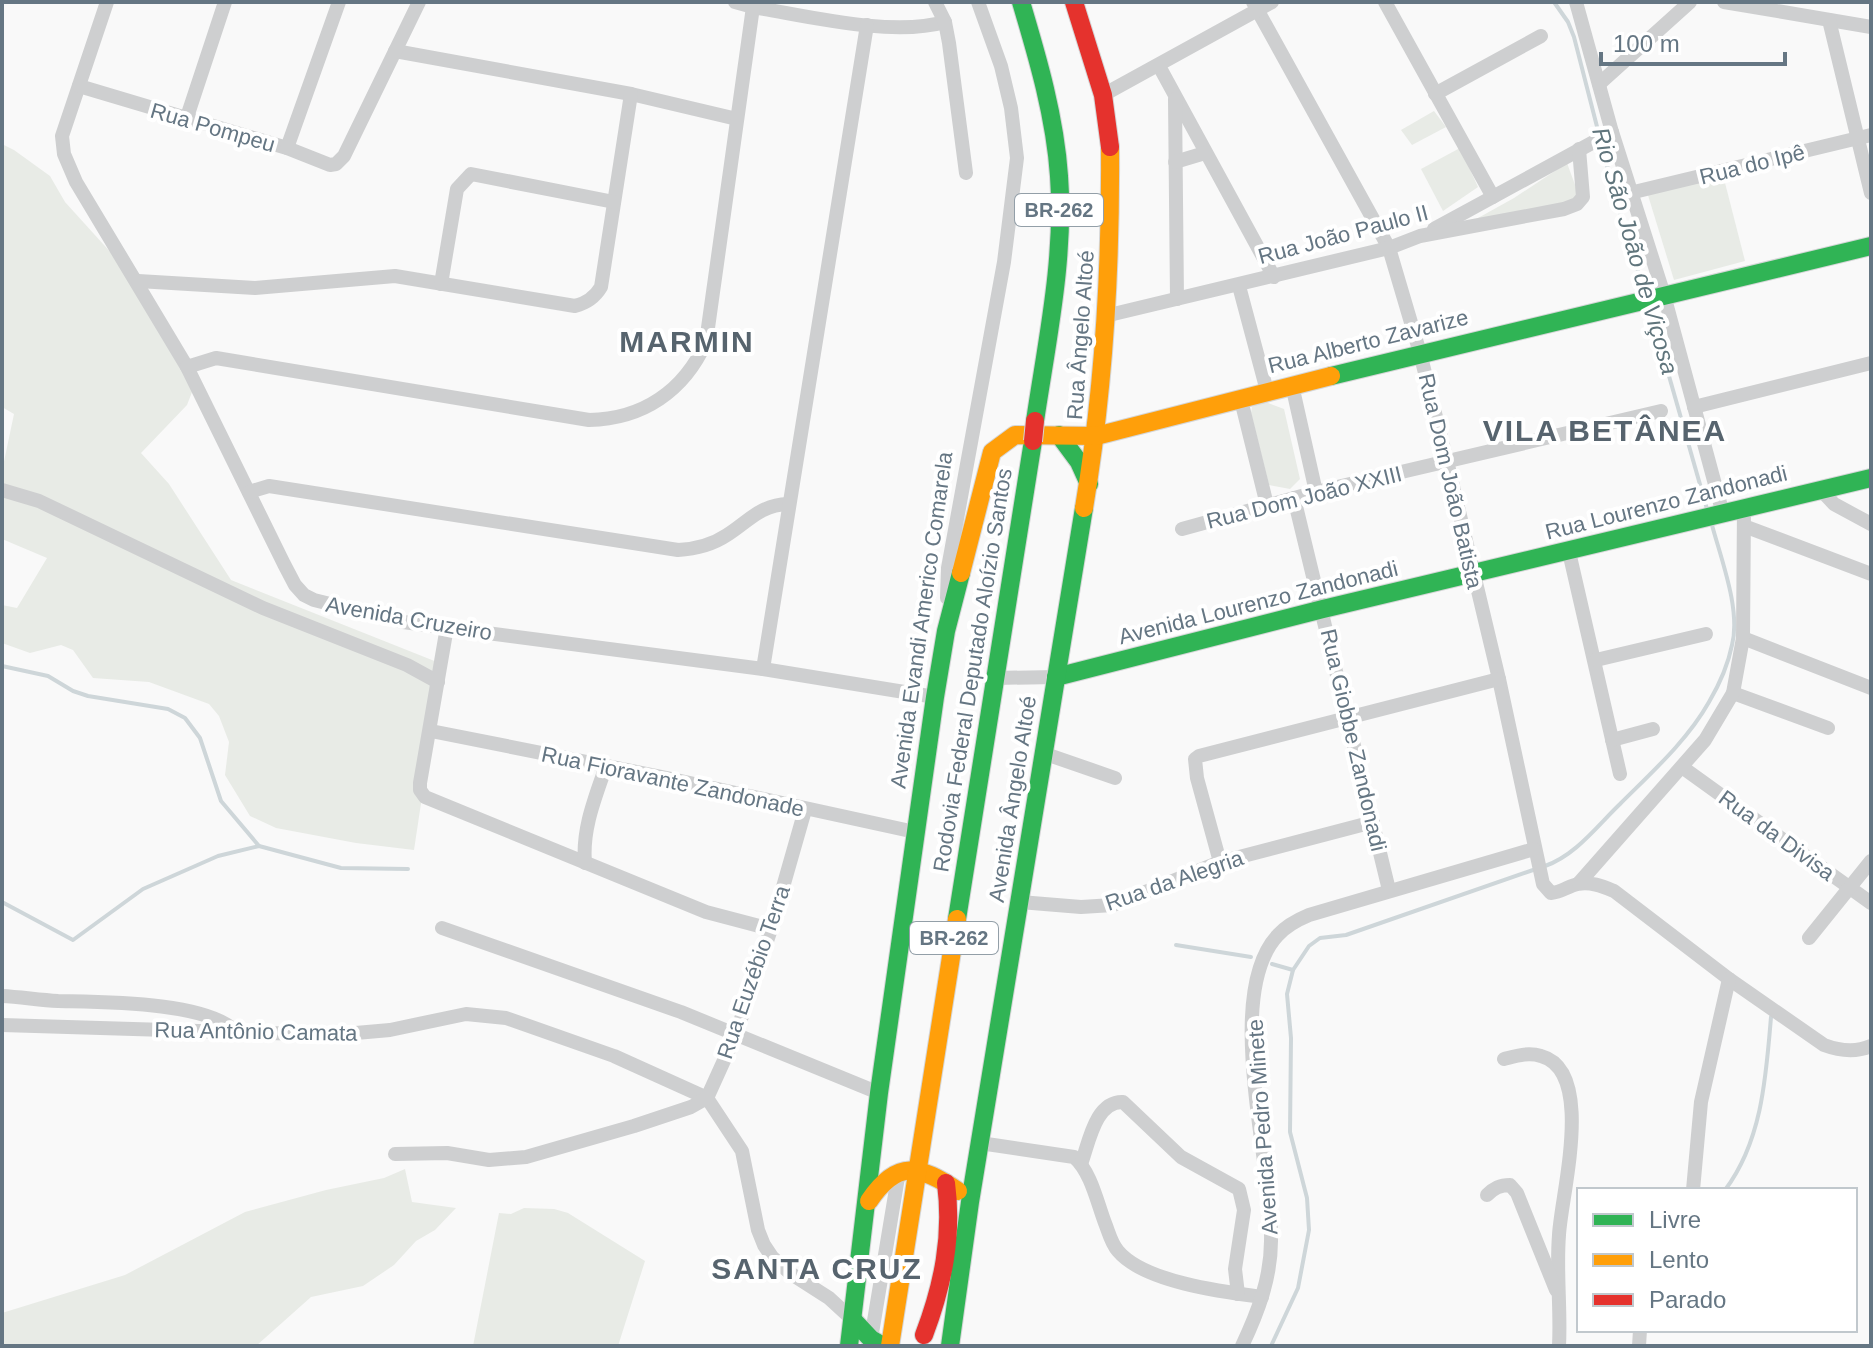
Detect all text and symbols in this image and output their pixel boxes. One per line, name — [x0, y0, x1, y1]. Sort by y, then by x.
scale bar — [1601, 16, 1785, 66]
text: 100 m — [1613, 30, 1680, 57]
street label: Rua Pompeu — [148, 98, 278, 157]
water label: Rio São João de Viçosa — [1587, 124, 1684, 377]
street label: Rua do Ipê — [1697, 139, 1807, 190]
road number: BR-262 — [1015, 194, 1103, 226]
street label: Rua João Paulo II — [1255, 200, 1431, 269]
street label: Rua Ângelo Altoé — [1062, 249, 1099, 421]
street label: Rua Alberto Zavarize — [1265, 305, 1471, 378]
district label: MARMIN — [619, 325, 755, 358]
street label: Rua Dom João Batista — [1414, 371, 1488, 592]
district label: VILA BETÂNEA — [1483, 414, 1727, 447]
street label: Avenida Evandi Americo Comarela — [885, 449, 958, 790]
street label: Rua Lourenzo Zandonadi — [1543, 460, 1790, 545]
street label: Rua Dom João XXIII — [1204, 461, 1404, 534]
street label: Rodovia Federal Deputado Aloízio Santos — [928, 466, 1017, 874]
street label: Avenida Lourenzo Zandonadi — [1116, 556, 1400, 649]
street label: Avenida Cruzeiro — [324, 592, 494, 645]
street label: Rua Giobbe Zandonadi — [1316, 626, 1391, 854]
street label: Avenida Ângelo Altoé — [984, 694, 1041, 904]
street label: Rua Fioravante Zandonade — [539, 741, 806, 822]
street label: Rua da Divisa — [1714, 785, 1840, 886]
street label: Rua da Alegria — [1102, 845, 1247, 916]
street label: Rua Euzébio Terra — [712, 881, 795, 1062]
road number: BR-262 — [910, 922, 998, 954]
street label: Rua Antônio Camata — [154, 1017, 358, 1046]
street label: Avenida Pedro Minete — [1242, 1018, 1283, 1236]
legend — [1577, 1188, 1857, 1332]
text: Livre — [1649, 1206, 1701, 1233]
text: Lento — [1649, 1246, 1709, 1273]
district label: SANTA CRUZ — [711, 1252, 923, 1285]
text: Parado — [1649, 1286, 1726, 1313]

